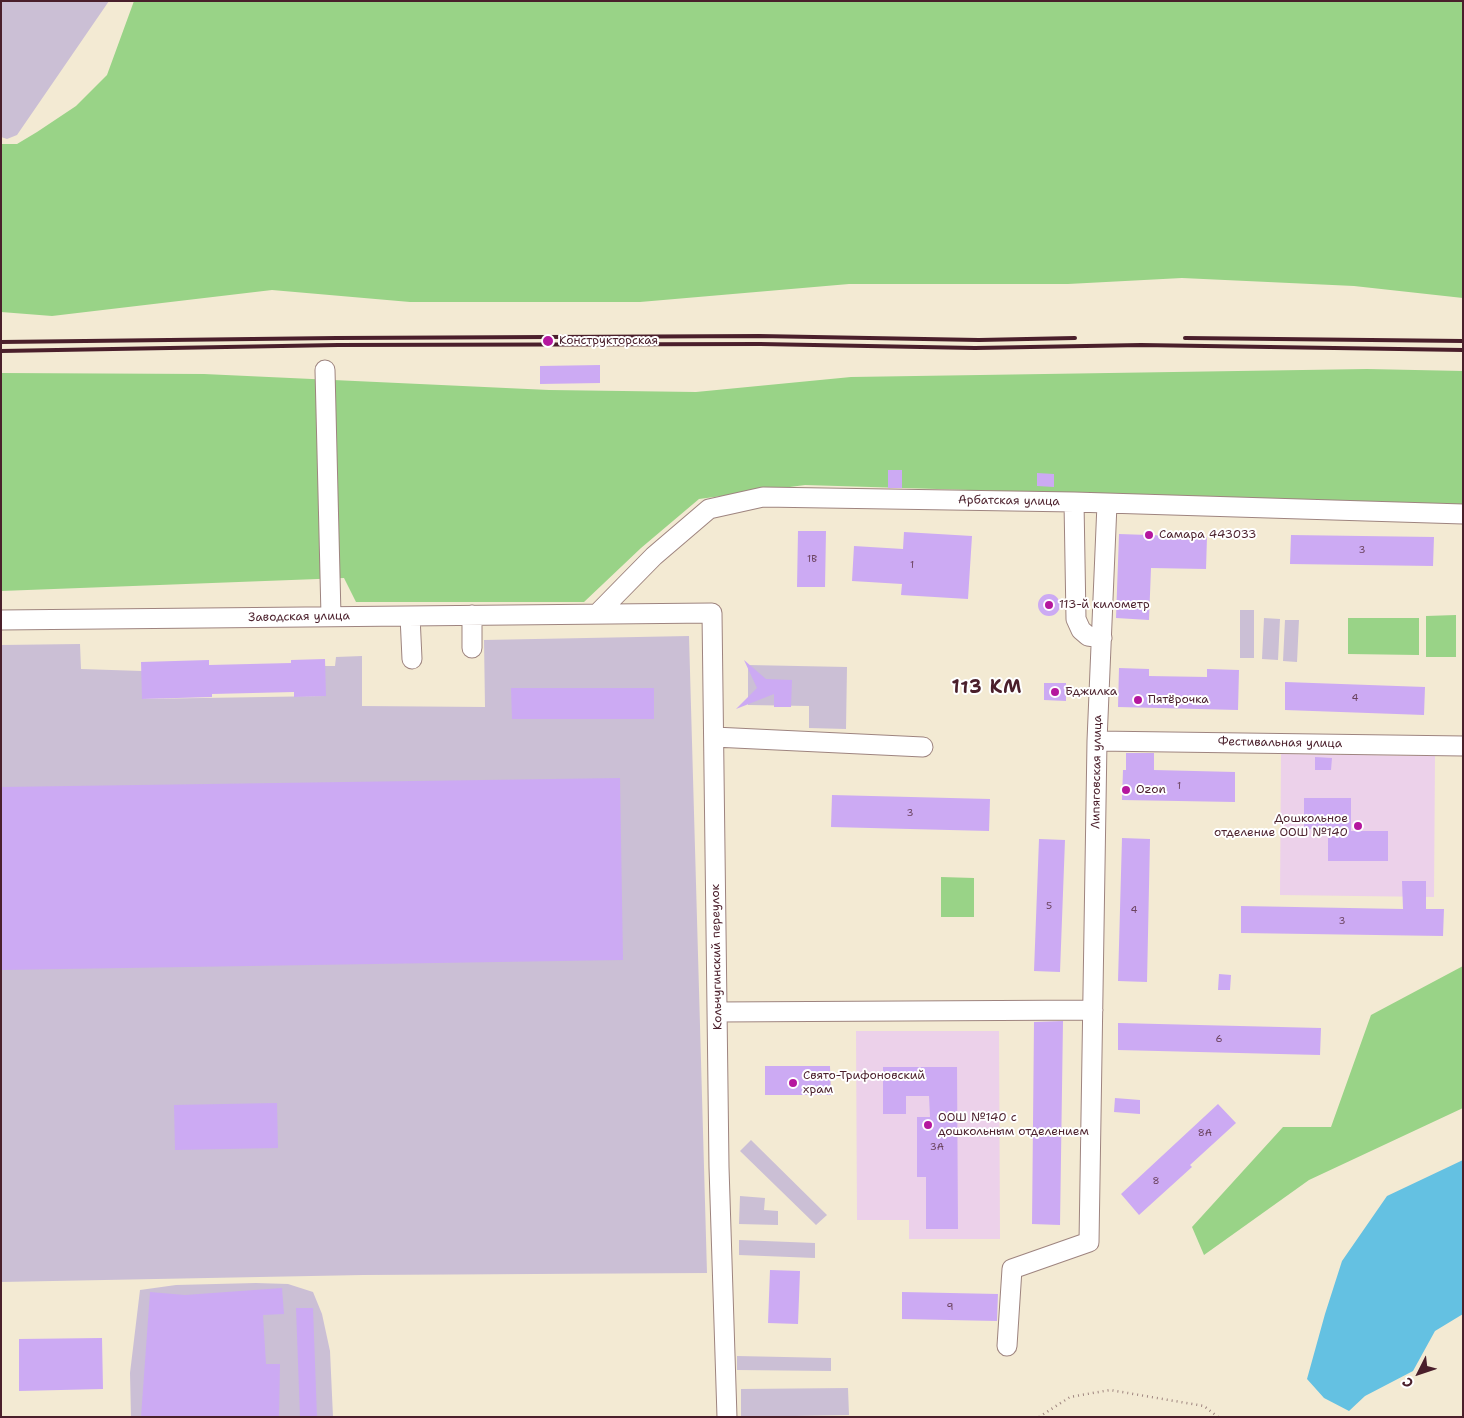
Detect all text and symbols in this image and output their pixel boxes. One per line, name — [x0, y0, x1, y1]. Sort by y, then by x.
marker: Конструкторская — [541, 334, 555, 348]
place label: Конструкторская — [559, 334, 658, 348]
street label: Арбатская улица — [958, 493, 1060, 509]
place label: Самара 443033 — [1159, 528, 1257, 542]
marker: Самара 443033 — [1143, 529, 1155, 541]
house number: 3 — [1359, 544, 1365, 556]
house number: 1В — [807, 553, 817, 565]
house number: 1 — [910, 559, 914, 571]
place label: 113-й километр — [1059, 598, 1150, 612]
marker: 113-й километр — [1043, 599, 1055, 611]
street label: Заводская улица — [248, 609, 350, 625]
district label: 113 КМ — [951, 677, 1023, 699]
place label: Бджилка — [1065, 685, 1117, 699]
marker: Бджилка — [1049, 686, 1061, 698]
house number: 4 — [1352, 692, 1358, 704]
place label: Пятёрочка — [1148, 693, 1209, 707]
marker: Пятёрочка — [1132, 694, 1144, 706]
street label: Липяговская улица — [1089, 715, 1105, 829]
street label: Фестивальная улица — [1218, 735, 1342, 751]
house number: 1 — [1177, 780, 1181, 792]
place label: Ozon — [1136, 783, 1166, 797]
marker: Ozon — [1120, 784, 1132, 796]
house number: 3 — [907, 807, 913, 819]
place label: Дошкольное отделение ООШ №140 — [1214, 812, 1348, 840]
marker: Дошкольное отделение ООШ №140 — [1352, 820, 1364, 832]
street label: Кольчугинский переулок — [709, 884, 725, 1030]
house number: 5 — [1046, 900, 1052, 912]
house number: 4 — [1131, 904, 1137, 916]
house number: 3 — [1339, 915, 1345, 927]
house number: 6 — [1216, 1033, 1222, 1045]
place label: Свято-Трифоновский храм — [803, 1069, 925, 1097]
marker: Свято-Трифоновский храм — [787, 1077, 799, 1089]
place label: ООШ №140 с дошкольным отделением — [938, 1111, 1089, 1139]
marker: ООШ №140 с дошкольным отделением — [922, 1119, 934, 1131]
house number: 8А — [1198, 1127, 1212, 1139]
house number: 3А — [930, 1141, 944, 1153]
house number: 8 — [1153, 1175, 1159, 1187]
house number: 9 — [947, 1301, 953, 1313]
north arrow — [1394, 1348, 1444, 1398]
text: С — [1398, 1374, 1417, 1392]

